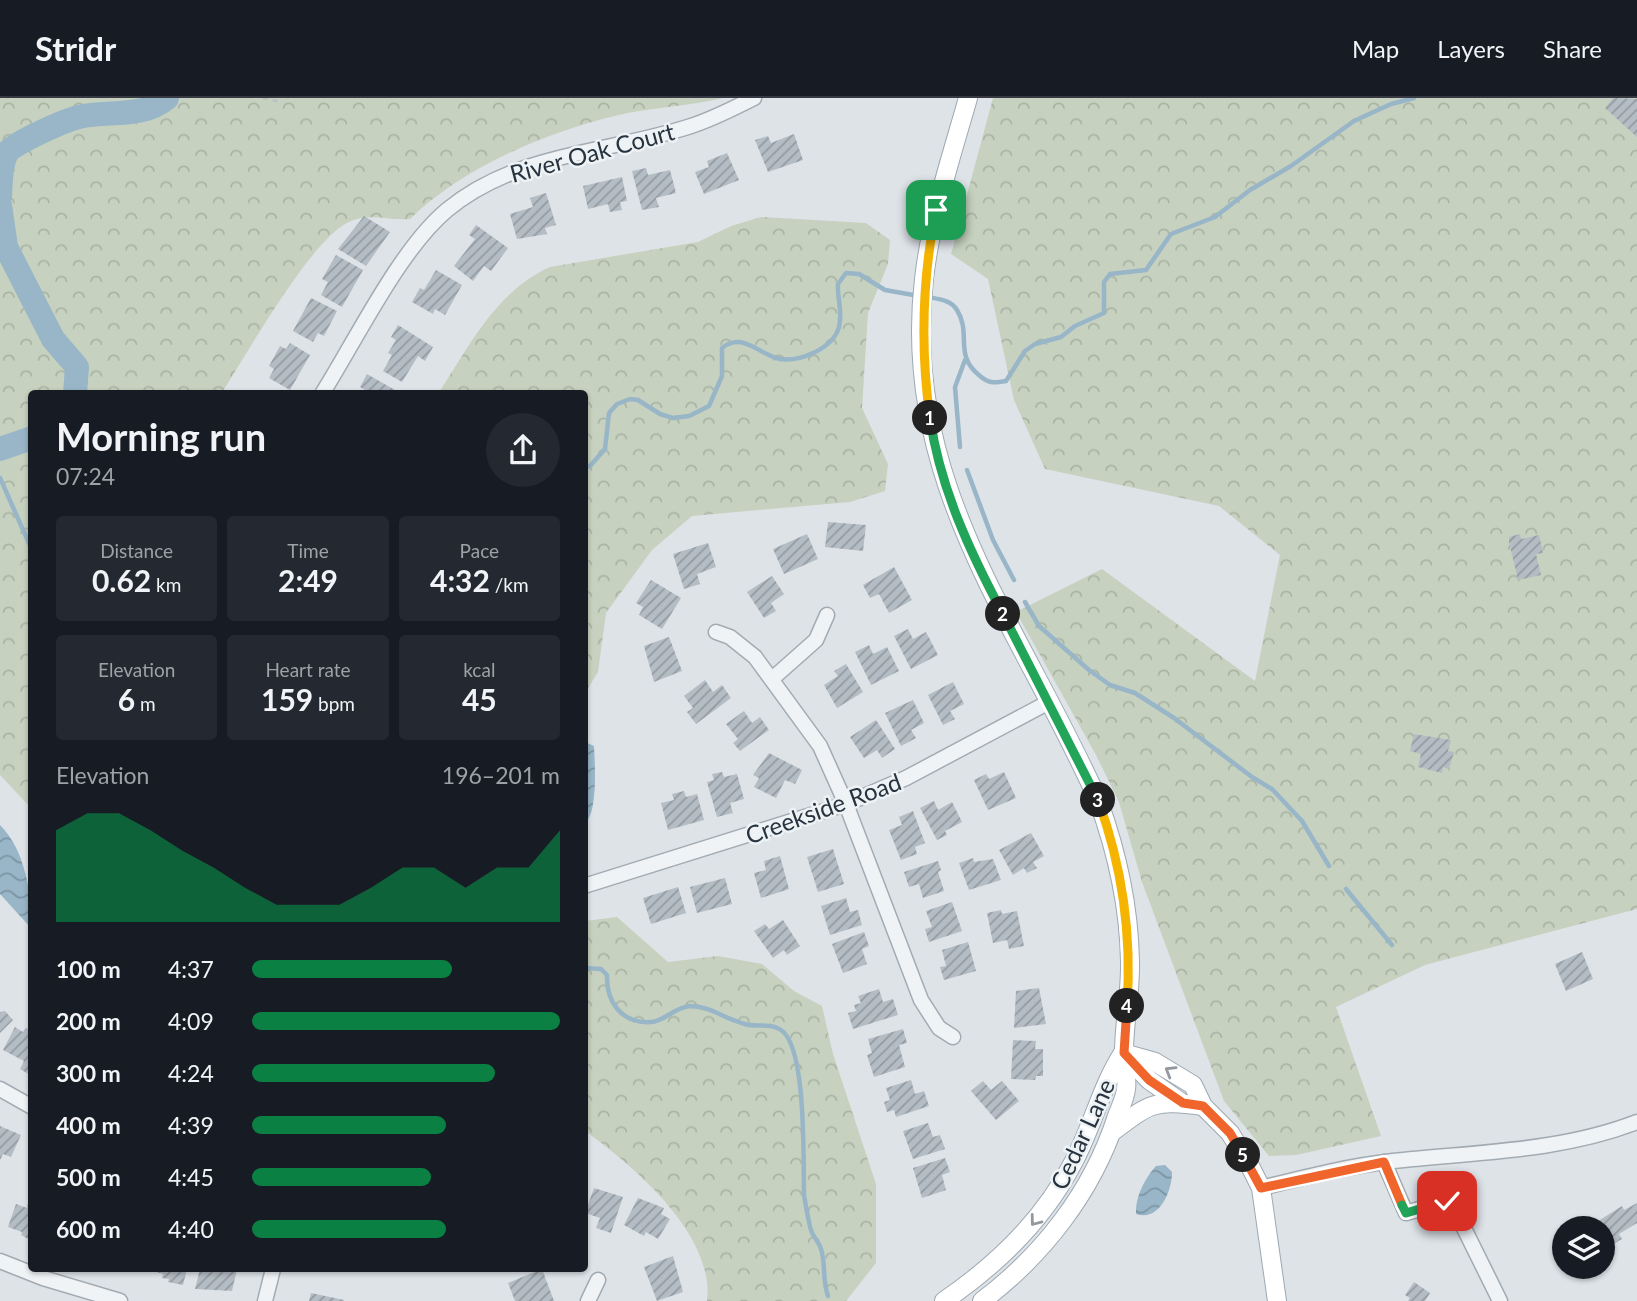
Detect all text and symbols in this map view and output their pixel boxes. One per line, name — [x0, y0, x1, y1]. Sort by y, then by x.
text: Stridr — [35, 28, 116, 68]
text: Map — [1352, 34, 1399, 63]
text: Layers — [1437, 34, 1505, 63]
text: Share — [1543, 34, 1602, 63]
street label: River Oak Court — [507, 116, 678, 188]
pin — [906, 180, 966, 240]
icon: arrive — [917, 191, 955, 229]
pin: 1 — [912, 400, 948, 436]
text: 1 — [924, 406, 935, 429]
text: Morning run — [56, 413, 266, 459]
button: share — [486, 413, 560, 487]
text: 07:24 — [56, 462, 115, 490]
text: Distance — [100, 539, 173, 562]
text: Time — [287, 539, 329, 562]
text: Pace — [460, 539, 499, 562]
text: 0.62 — [92, 562, 151, 598]
text: 2:49 — [278, 562, 338, 598]
text: 4:32 — [430, 562, 490, 598]
text: km — [151, 573, 181, 596]
text: /km — [490, 573, 529, 596]
pin: 2 — [986, 596, 1020, 632]
text: 2 — [997, 602, 1008, 625]
text: Elevation — [98, 658, 175, 681]
text: Heart rate — [265, 658, 351, 681]
text: kcal — [463, 658, 495, 681]
text: 6 — [118, 681, 135, 717]
text: 159 — [261, 681, 313, 717]
text: 45 — [462, 681, 497, 717]
text: m — [135, 692, 156, 715]
text: bpm — [313, 692, 355, 715]
text: Elevation — [56, 761, 149, 789]
text: 196–201 m — [442, 761, 560, 789]
street label: Creekside Road — [741, 766, 905, 850]
pin: 3 — [1080, 782, 1116, 818]
text: 3 — [1092, 788, 1103, 811]
text: 100 m — [56, 955, 121, 983]
text: 4:37 — [168, 955, 214, 983]
pin: 4 — [1110, 988, 1144, 1024]
text: 4 — [1121, 994, 1132, 1017]
text: 200 m — [56, 1007, 121, 1035]
text: 4:09 — [168, 1007, 214, 1035]
text: 300 m — [56, 1059, 121, 1087]
text: 4:24 — [168, 1059, 214, 1087]
one-way arrow — [1164, 1066, 1177, 1079]
street label: Cedar Lane — [1044, 1074, 1120, 1194]
text: 400 m — [56, 1111, 121, 1139]
text: 4:39 — [168, 1111, 214, 1139]
pin: 5 — [1226, 1138, 1260, 1172]
text: 5 — [1237, 1143, 1248, 1166]
text: 500 m — [56, 1163, 121, 1191]
text: 4:45 — [168, 1163, 214, 1191]
pin — [1417, 1171, 1477, 1231]
icon: check — [1428, 1182, 1466, 1220]
one-way arrow — [1031, 1213, 1043, 1226]
text: 600 m — [56, 1215, 121, 1243]
text: 4:40 — [168, 1215, 214, 1243]
map controls — [1552, 1216, 1615, 1279]
button: layers — [1552, 1216, 1615, 1279]

